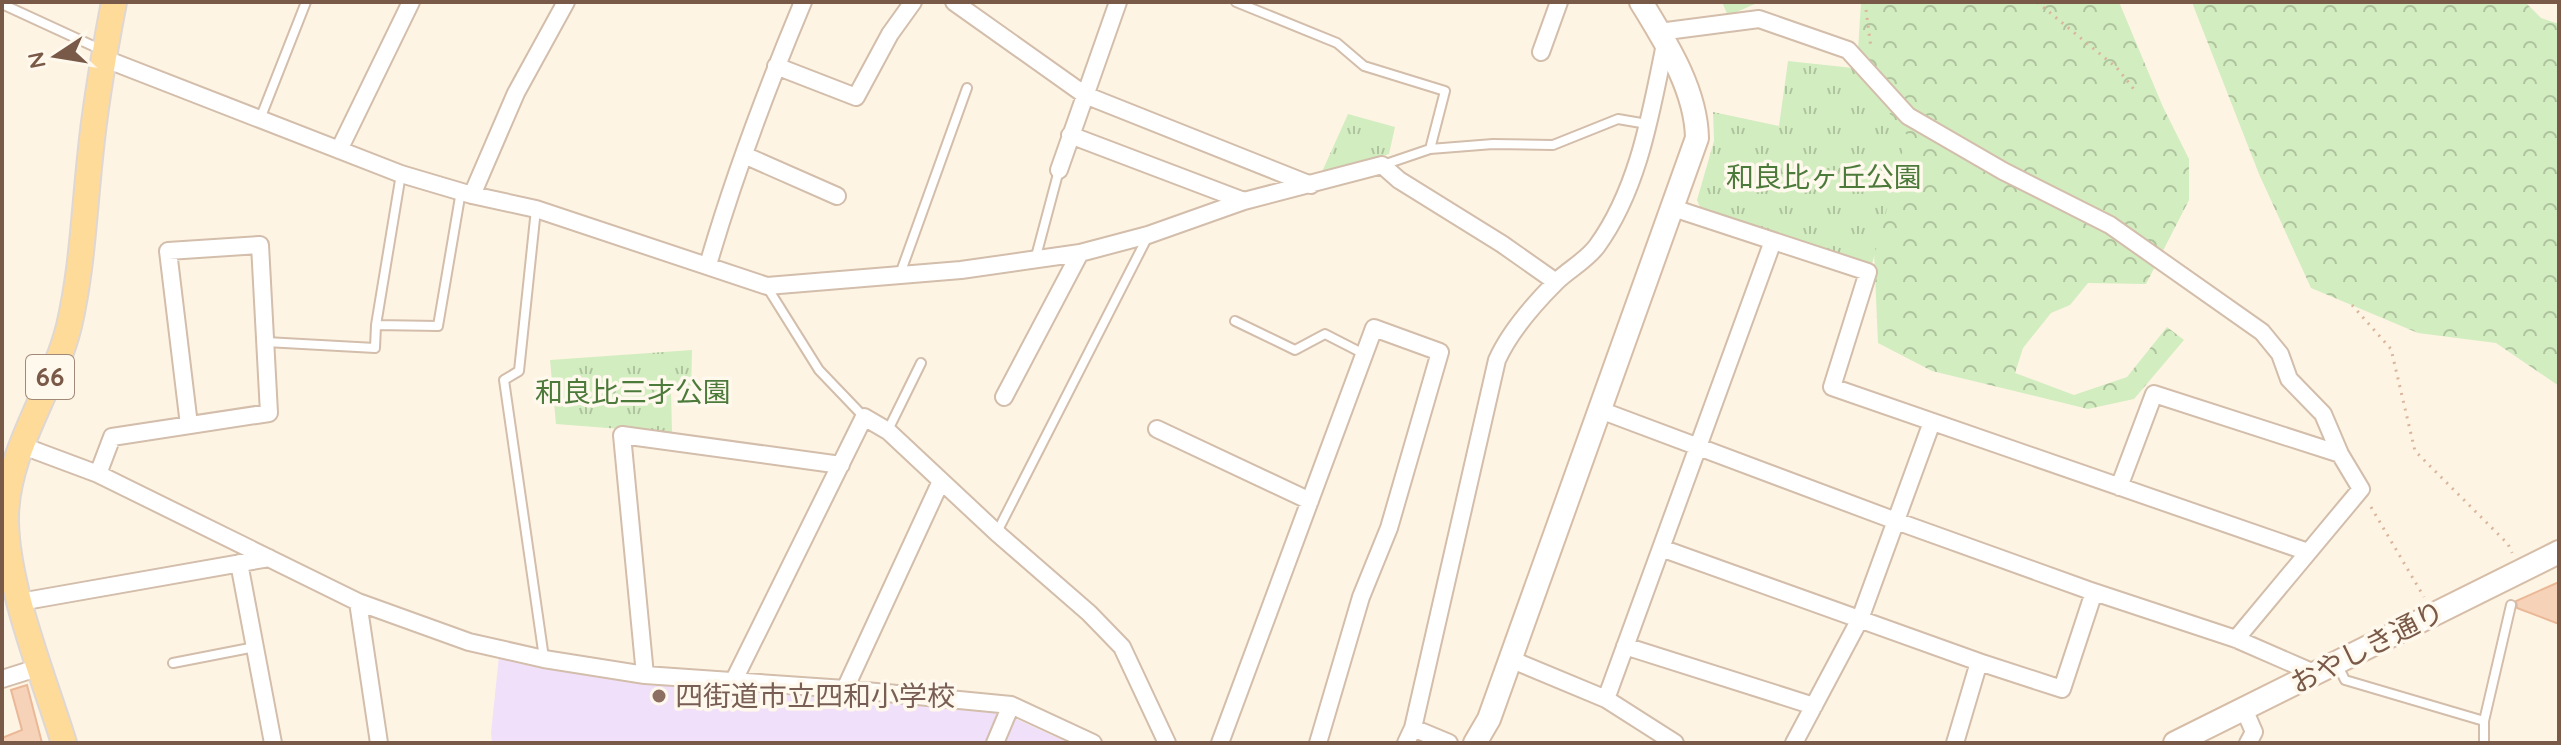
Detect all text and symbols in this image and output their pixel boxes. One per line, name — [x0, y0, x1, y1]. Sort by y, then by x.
north arrow — [16, 16, 96, 96]
text: N — [21, 49, 52, 71]
park label: 和良比ヶ丘公園 — [1726, 159, 1922, 194]
road number: 66 — [26, 355, 74, 399]
park label: 和良比三才公園 — [535, 374, 731, 409]
street label: おやしき通り — [2284, 593, 2450, 700]
place label: 四街道市立四和小学校 — [675, 678, 955, 713]
marker: 四街道市立四和小学校 — [650, 687, 668, 705]

